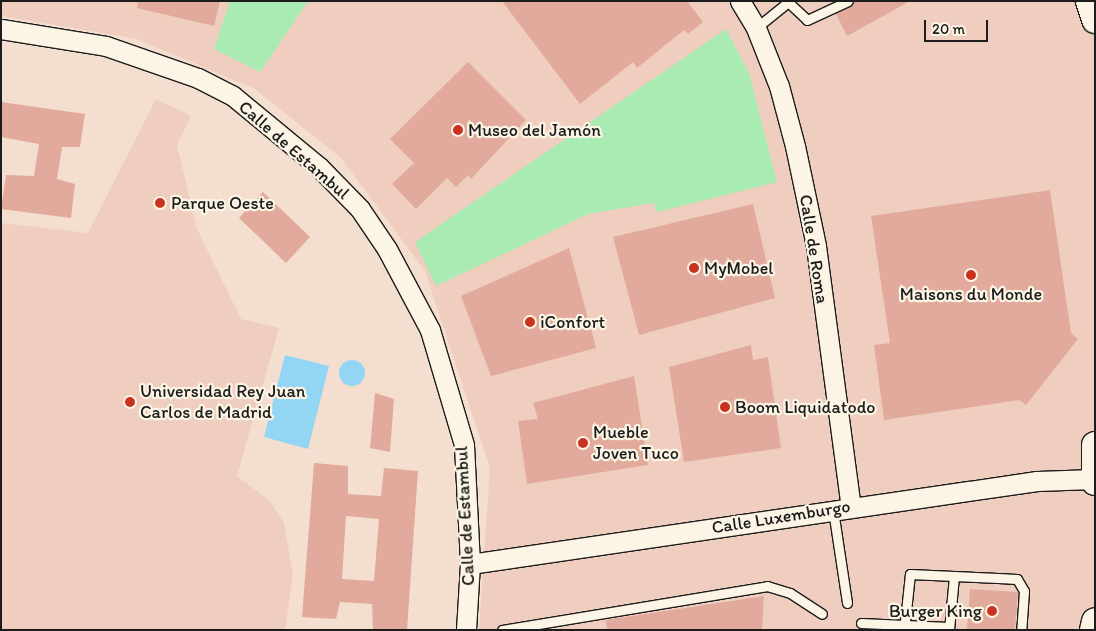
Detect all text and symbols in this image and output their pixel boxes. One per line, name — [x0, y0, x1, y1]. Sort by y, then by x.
scale bar — [926, 10, 990, 42]
text: 20 m — [932, 20, 965, 38]
street label: Calle de Estambul — [234, 96, 354, 204]
place label: Museo del Jamón — [468, 119, 601, 141]
marker: Museo del Jamón — [452, 124, 464, 136]
place label: Parque Oeste — [171, 192, 274, 214]
street label: Calle de Roma — [795, 193, 833, 305]
marker: Parque Oeste — [153, 196, 167, 210]
place label: MyMobel — [704, 257, 773, 279]
marker: MyMobel — [688, 262, 700, 274]
marker: Maisons du Monde — [965, 269, 977, 281]
place label: Maisons du Monde — [900, 283, 1042, 305]
place label: iConfort — [540, 311, 605, 333]
marker: iConfort — [524, 316, 536, 328]
place label: Universidad Rey Juan Carlos de Madrid — [140, 381, 306, 424]
marker: Universidad Rey Juan Carlos de Madrid — [124, 396, 136, 408]
place label: Boom Liquidatodo — [735, 396, 875, 418]
marker: Boom Liquidatodo — [719, 401, 731, 413]
place label: Mueble Joven Tuco — [593, 422, 678, 464]
marker: Mueble Joven Tuco — [577, 437, 589, 449]
street label: Calle de Estambul — [451, 446, 479, 586]
street label: Calle Luxemburgo — [710, 495, 852, 539]
place label: Burger King — [889, 600, 982, 622]
marker: Burger King — [986, 605, 998, 617]

